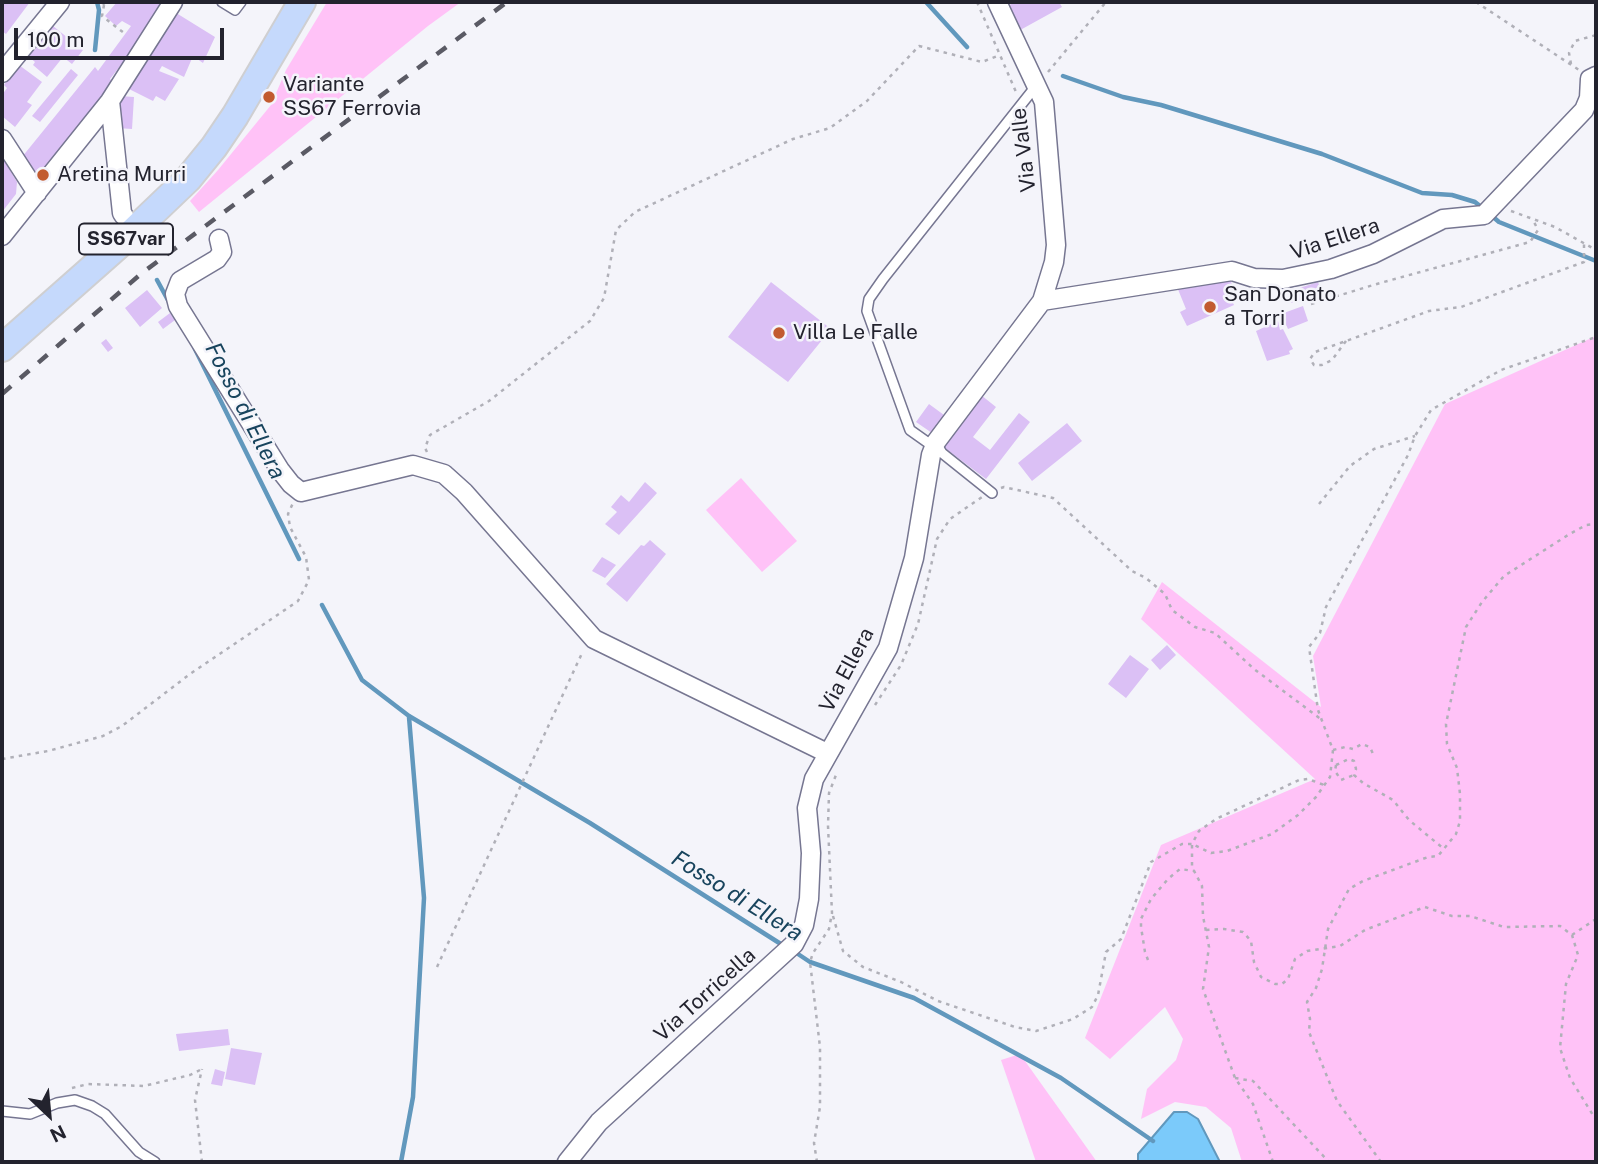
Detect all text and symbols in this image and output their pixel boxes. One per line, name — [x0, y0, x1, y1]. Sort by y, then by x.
scale bar — [18, 14, 228, 58]
text: 100 m — [27, 27, 84, 52]
place label: Variante SS67 Ferrovia — [283, 72, 421, 122]
marker: Variante SS67 Ferrovia — [261, 89, 277, 105]
street label: Via Valle — [1006, 106, 1042, 194]
place label: Aretina Murri — [57, 162, 186, 188]
marker: Aretina Murri — [35, 167, 51, 183]
street label: Via Ellera — [1287, 213, 1383, 265]
road number: SS67var — [79, 224, 173, 255]
place label: San Donato a Torri — [1224, 282, 1336, 332]
marker: San Donato a Torri — [1202, 299, 1218, 315]
place label: Villa Le Falle — [793, 320, 918, 346]
marker: Villa Le Falle — [771, 325, 787, 341]
water label: Fosso di Ellera — [199, 338, 291, 484]
street label: Via Ellera — [814, 623, 880, 717]
water label: Fosso di Ellera — [666, 845, 808, 947]
street label: Via Torricella — [649, 943, 761, 1047]
north arrow — [14, 1080, 84, 1150]
text: N — [47, 1121, 70, 1147]

